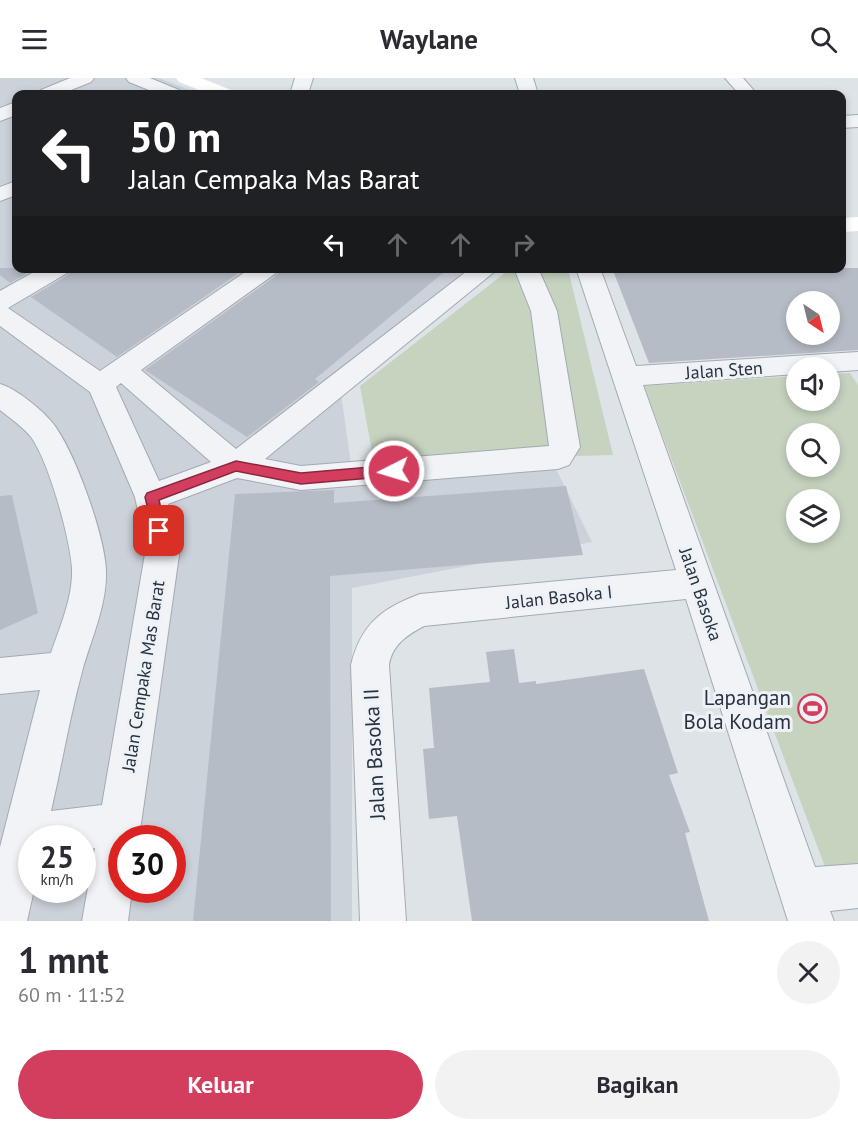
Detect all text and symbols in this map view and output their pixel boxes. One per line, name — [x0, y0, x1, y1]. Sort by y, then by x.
text: Waylane — [380, 22, 478, 56]
icon: menu — [18, 23, 51, 56]
icon: search — [807, 23, 840, 56]
text: 50 m — [129, 109, 221, 164]
icon: left — [30, 114, 108, 192]
text: Jalan Cempaka Mas Barat — [129, 162, 419, 196]
icon: left — [318, 228, 351, 261]
icon: ahead — [381, 228, 414, 261]
icon: ahead — [444, 228, 477, 261]
icon: right — [507, 228, 540, 261]
north arrow — [786, 291, 840, 345]
map controls — [786, 291, 840, 543]
street label: Jalan Sten — [684, 356, 763, 384]
button: sound — [786, 357, 840, 411]
button: search — [786, 423, 840, 477]
position arrow — [362, 439, 426, 503]
button: layers — [786, 489, 840, 543]
pin — [133, 505, 184, 556]
icon: arrive — [142, 514, 175, 547]
street label: Jalan Basoka — [674, 543, 728, 644]
street label: Jalan Cempaka Mas Barat — [116, 579, 169, 774]
street label: Jalan Basoka I — [503, 580, 614, 614]
place label: Lapangan Bola Kodam — [684, 684, 791, 735]
street label: Jalan Basoka II — [357, 688, 391, 821]
sports icon: Lapangan Bola Kodam — [796, 693, 828, 725]
speed limit sign: 30 — [108, 825, 186, 903]
text: 25 — [40, 837, 74, 876]
text: km/h — [41, 870, 73, 889]
text: 1 mnt — [18, 936, 109, 983]
button: close — [777, 941, 840, 1004]
text: 60 m · 11:52 — [18, 982, 125, 1008]
button: Keluar — [18, 1050, 423, 1119]
button: Bagikan — [435, 1050, 840, 1119]

